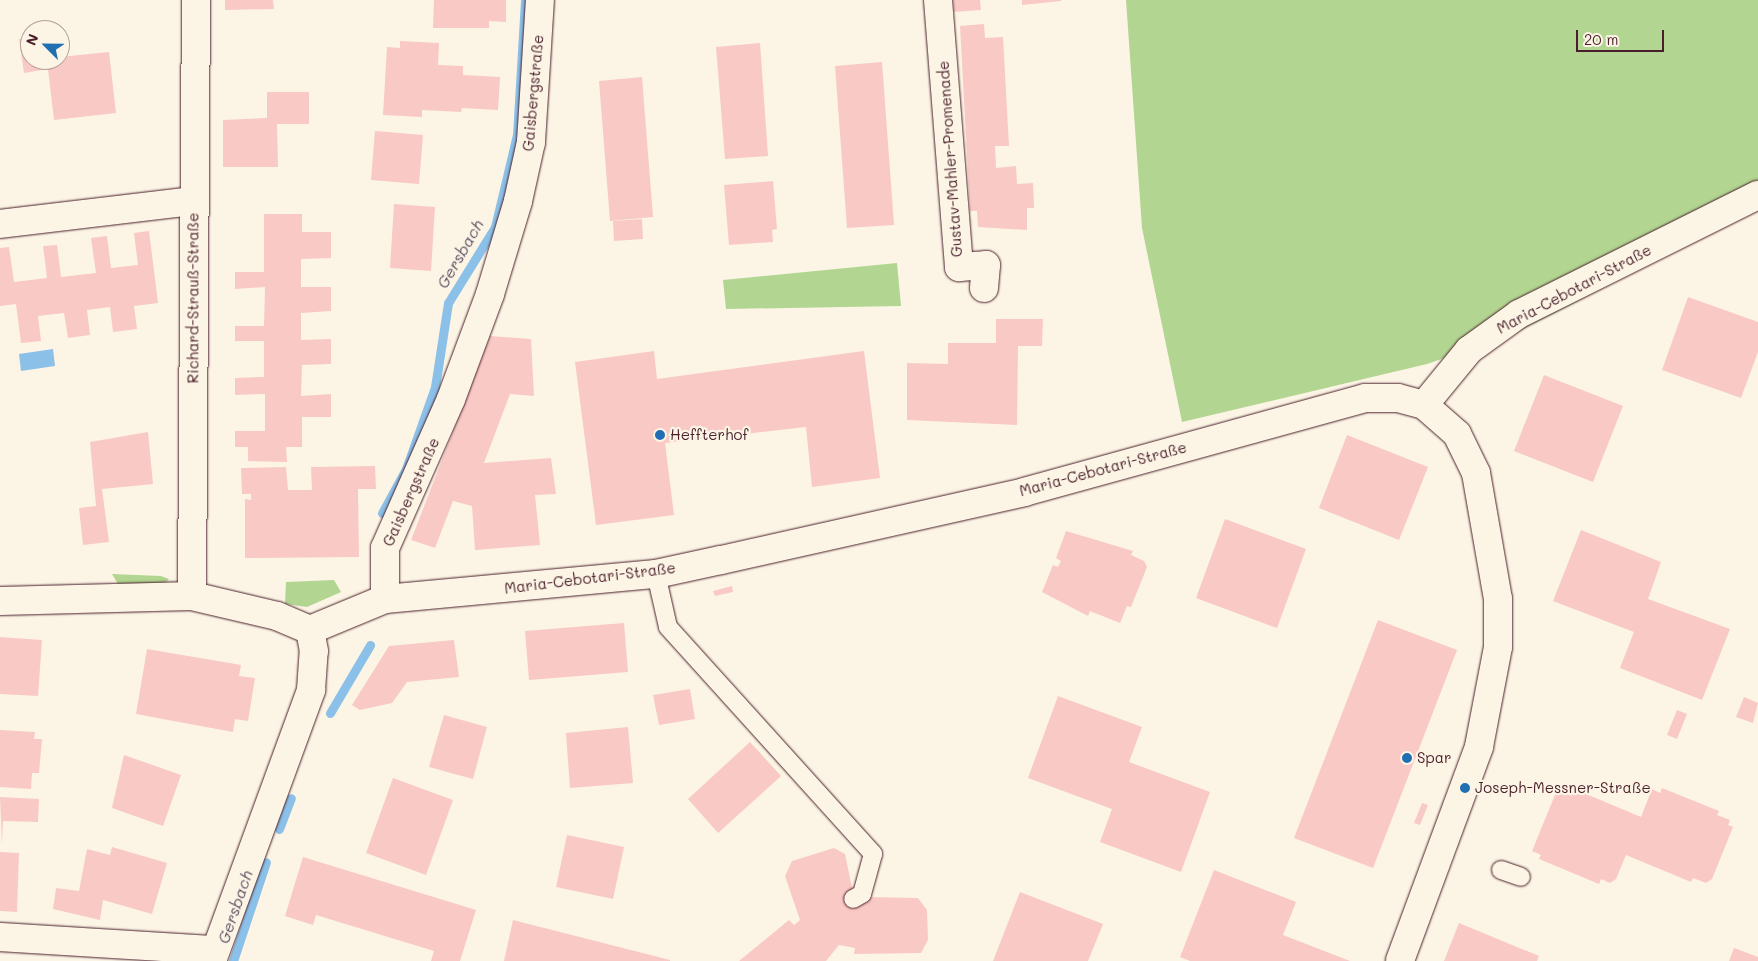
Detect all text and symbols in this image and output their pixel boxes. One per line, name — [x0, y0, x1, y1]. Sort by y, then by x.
north arrow — [20, 20, 70, 70]
scale bar — [1578, 20, 1666, 52]
text: 20 m — [1584, 29, 1618, 49]
text: N — [21, 31, 42, 48]
street label: Gaisbergstraße — [519, 34, 547, 152]
street label: Gustav-Mahler-Promenade — [934, 60, 966, 258]
street label: Richard-Strauß-Straße — [184, 213, 202, 383]
water label: Gersbach — [433, 216, 487, 292]
street label: Maria-Cebotari-Straße — [1494, 241, 1654, 337]
place label: Heffterhof — [670, 426, 748, 444]
marker: Heffterhof — [654, 429, 666, 441]
street label: Gaisbergstraße — [379, 435, 443, 549]
street label: Maria-Cebotari-Straße — [1017, 438, 1189, 500]
street label: Maria-Cebotari-Straße — [503, 559, 677, 597]
place label: Spar — [1417, 749, 1452, 767]
marker: Spar — [1401, 752, 1413, 764]
place label: Joseph-Messner-Straße — [1475, 779, 1651, 797]
marker: Joseph-Messner-Straße — [1459, 782, 1471, 794]
water label: Gersbach — [214, 868, 256, 946]

